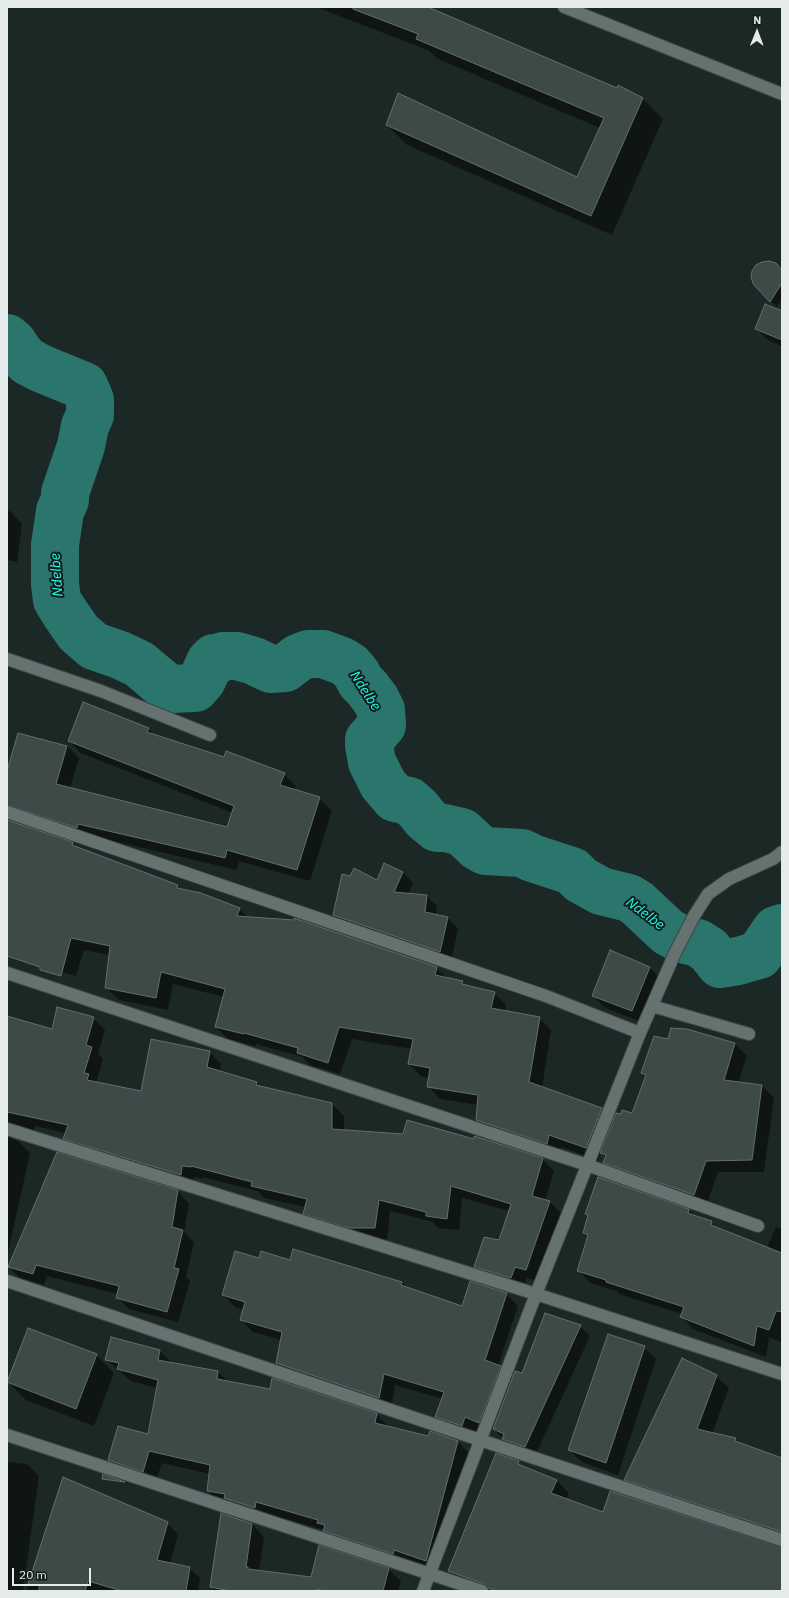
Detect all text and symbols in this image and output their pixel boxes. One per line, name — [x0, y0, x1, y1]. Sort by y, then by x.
north arrow — [737, 12, 777, 52]
text: N — [753, 13, 761, 27]
water label: Ndelbe — [47, 553, 67, 597]
water label: Ndelbe — [346, 668, 384, 714]
water label: Ndelbe — [622, 894, 668, 934]
scale bar — [14, 1560, 93, 1586]
text: 20 m — [19, 1567, 47, 1582]

